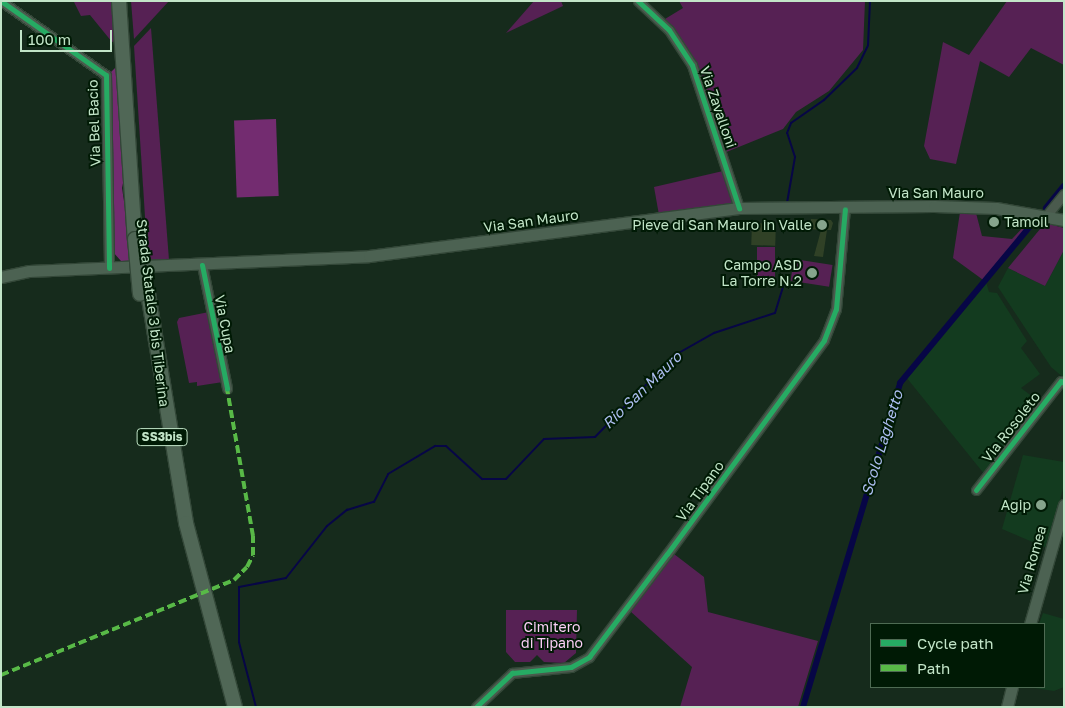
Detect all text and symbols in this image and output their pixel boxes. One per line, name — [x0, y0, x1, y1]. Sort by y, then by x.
scale bar — [22, 20, 115, 52]
text: 100 m — [28, 30, 71, 48]
street label: Via Zavalloni — [696, 64, 740, 150]
street label: Via Bel Bacio — [84, 79, 104, 167]
street label: Via San Mauro — [888, 185, 984, 201]
street label: Via San Mauro — [482, 206, 580, 236]
place label: Tamoil — [1004, 214, 1048, 230]
marker: Tamoil — [988, 216, 1000, 228]
place label: Pieve di San Mauro in Valle — [632, 217, 812, 233]
street label: Strada Statale 3 bis Tiberina — [133, 218, 173, 408]
marker: Pieve di San Mauro in Valle — [816, 219, 828, 231]
place label: Campo ASD La Torre N.2 — [721, 257, 802, 290]
marker: Campo ASD La Torre N.2 — [806, 267, 818, 279]
street label: Via Cupa — [211, 293, 239, 355]
water label: Rio San Mauro — [599, 348, 685, 432]
water label: Scolo Laghetto — [857, 388, 907, 498]
street label: Via Rosoleto — [978, 388, 1044, 466]
road number: SS3bis — [136, 428, 188, 447]
street label: Via Tipano — [672, 458, 728, 524]
place label: Agip — [1001, 497, 1031, 513]
marker: Agip — [1035, 499, 1047, 511]
street label: Via Romea — [1014, 524, 1050, 596]
park label: Cimitero di Tipano — [521, 619, 583, 652]
legend — [870, 623, 1045, 688]
text: Cycle path — [917, 634, 993, 652]
text: Path — [917, 659, 950, 677]

